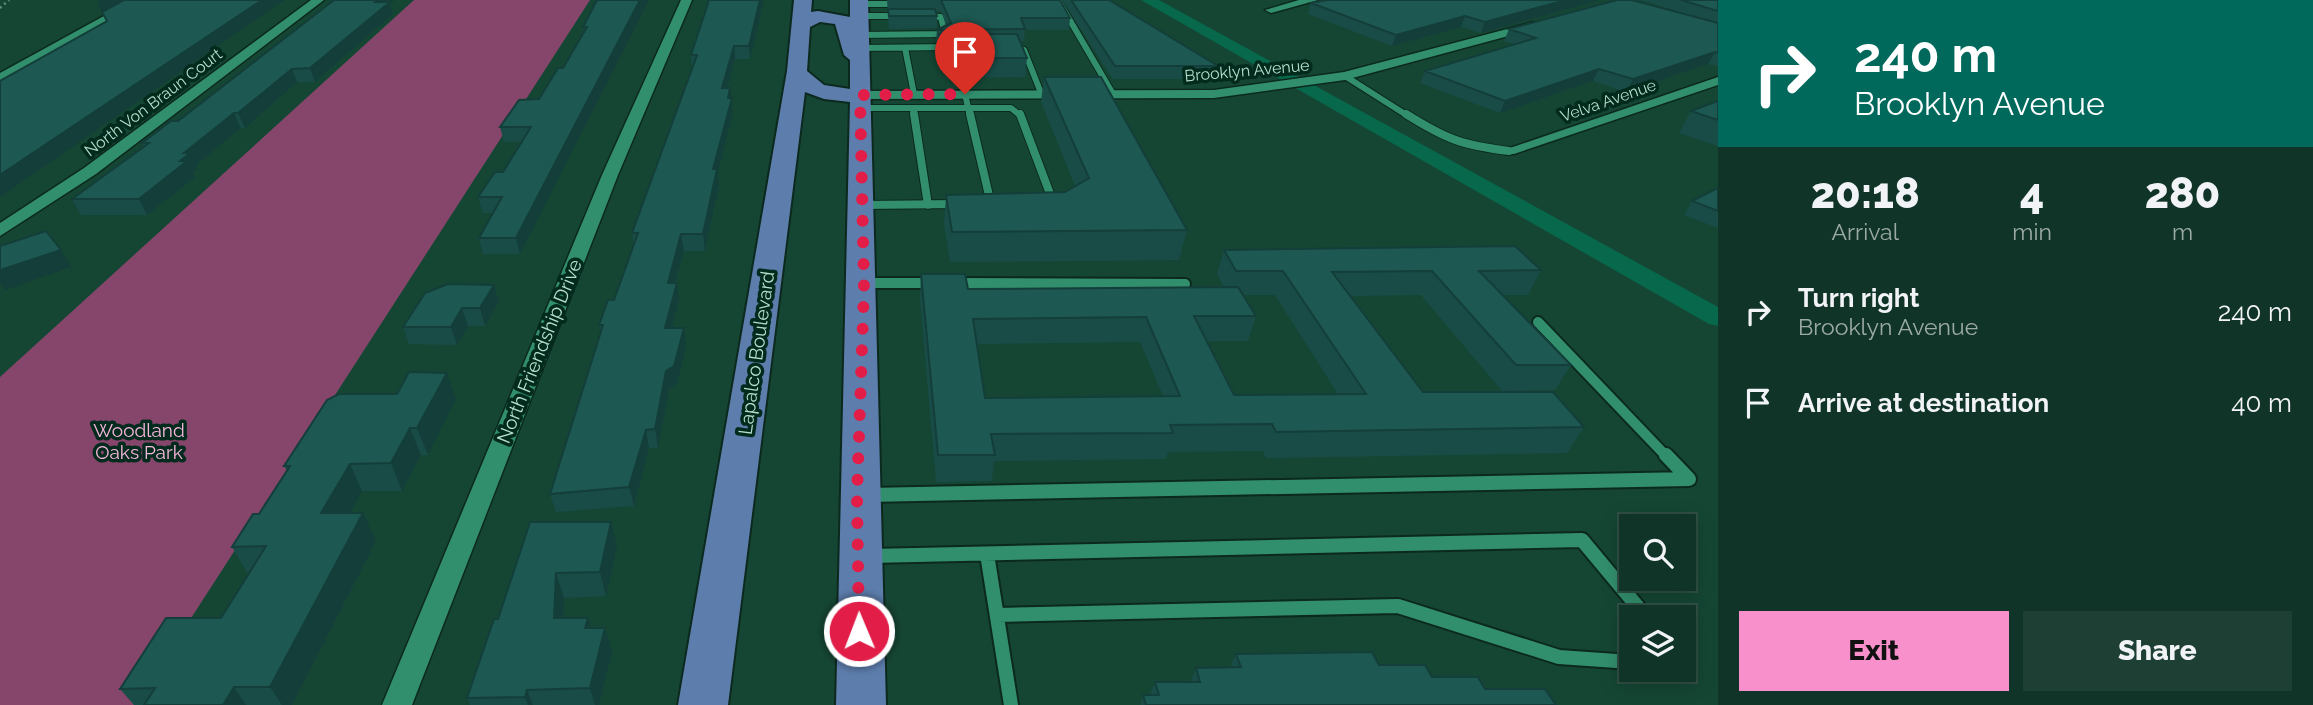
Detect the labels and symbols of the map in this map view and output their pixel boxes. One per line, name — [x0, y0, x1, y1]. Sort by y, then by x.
pin — [935, 22, 995, 94]
street label: North Von Braun Court — [81, 44, 226, 160]
street label: Brooklyn Avenue — [1184, 56, 1310, 85]
street label: Velva Avenue — [1558, 75, 1659, 126]
street label: North Friendship Drive — [492, 256, 586, 446]
street label: Lapalco Boulevard — [734, 270, 778, 436]
park label: Woodland Oaks Park — [93, 419, 185, 463]
position arrow — [822, 594, 896, 668]

